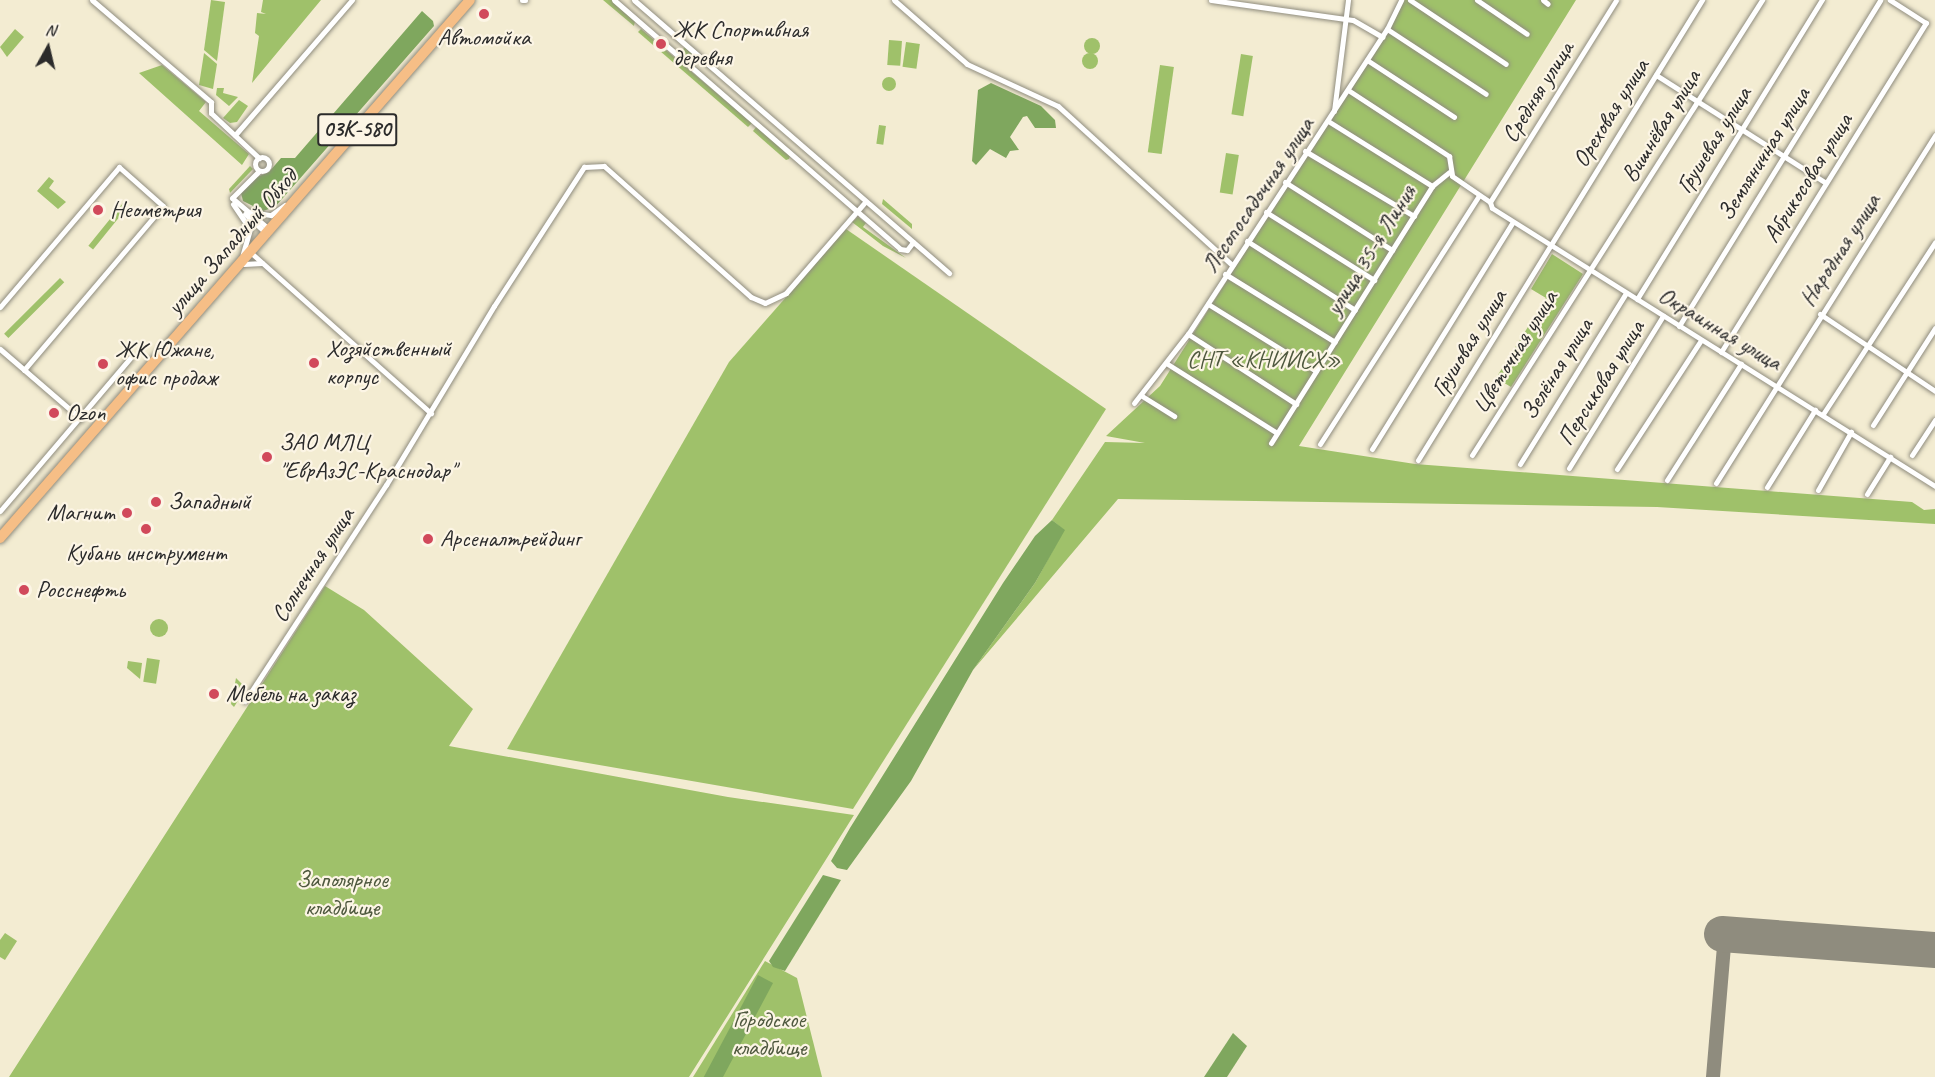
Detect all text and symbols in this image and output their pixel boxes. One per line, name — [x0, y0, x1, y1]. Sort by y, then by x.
marker: Автомойка — [477, 7, 491, 21]
place label: ЖК Спортивная деревня — [673, 16, 808, 72]
north arrow — [18, 18, 78, 78]
text: N — [44, 20, 57, 41]
place label: Автомойка — [438, 24, 530, 52]
street label: Средняя улица — [1496, 36, 1580, 148]
marker: ЖК Спортивная деревня — [654, 37, 668, 51]
street label: Ореховая улица — [1566, 53, 1656, 173]
street label: Вишнёвая улица — [1614, 63, 1708, 189]
street label: Грушевая улица — [1670, 81, 1758, 199]
street label: Земляничная улица — [1711, 81, 1817, 227]
street label: Абрикосовая улица — [1756, 107, 1860, 249]
road number: 03К-580 — [316, 111, 398, 149]
street label: Лесопосадочная улица — [1195, 111, 1321, 279]
street label: улица Западный Обход — [161, 163, 303, 321]
street label: улица 35-я Линия — [1320, 180, 1422, 320]
street label: Народная улица — [1793, 188, 1887, 312]
place label: Неометрия — [110, 196, 200, 224]
marker: Неометрия — [91, 203, 105, 217]
street label: Окраинная улица — [1652, 280, 1788, 378]
street label: Грушовая улица — [1424, 284, 1514, 402]
street label: Цветочная улица — [1465, 284, 1565, 420]
street label: Зелёная улица — [1514, 312, 1600, 426]
street label: Персиковая улица — [1550, 314, 1652, 452]
place label: Хозяйственный корпус — [326, 335, 451, 391]
place label: ЖК Южане, офис продаж — [115, 336, 219, 392]
park label: СНТ «КНИИСХ» — [1187, 346, 1341, 374]
marker: Хозяйственный корпус — [307, 356, 321, 370]
marker: ЖК Южане, офис продаж — [96, 357, 110, 371]
place label: Ozon — [66, 399, 105, 427]
marker: Ozon — [47, 406, 61, 420]
place label: ЗАО МЛЦ "ЕврАзЭС-Краснодар" — [279, 429, 456, 485]
marker: ЗАО МЛЦ "ЕврАзЭС-Краснодар" — [260, 450, 274, 464]
place label: Западный — [168, 488, 251, 516]
marker: Западный — [149, 495, 163, 509]
place label: Магнит — [47, 499, 115, 527]
street label: Солнечная улица — [265, 501, 361, 629]
marker: Магнит — [120, 506, 134, 520]
marker: Кубань инструмент — [139, 522, 153, 536]
place label: Арсеналтрейдинг — [440, 525, 580, 553]
marker: Арсеналтрейдинг — [421, 532, 435, 546]
place label: Кубань инструмент — [65, 539, 227, 567]
place label: Росснефть — [36, 576, 125, 604]
marker: Росснефть — [17, 583, 31, 597]
place label: Мебель на заказ — [226, 680, 355, 708]
marker: Мебель на заказ — [207, 687, 221, 701]
park label: Заполярное кладбище — [296, 866, 388, 922]
park label: Городское кладбище — [732, 1006, 806, 1062]

